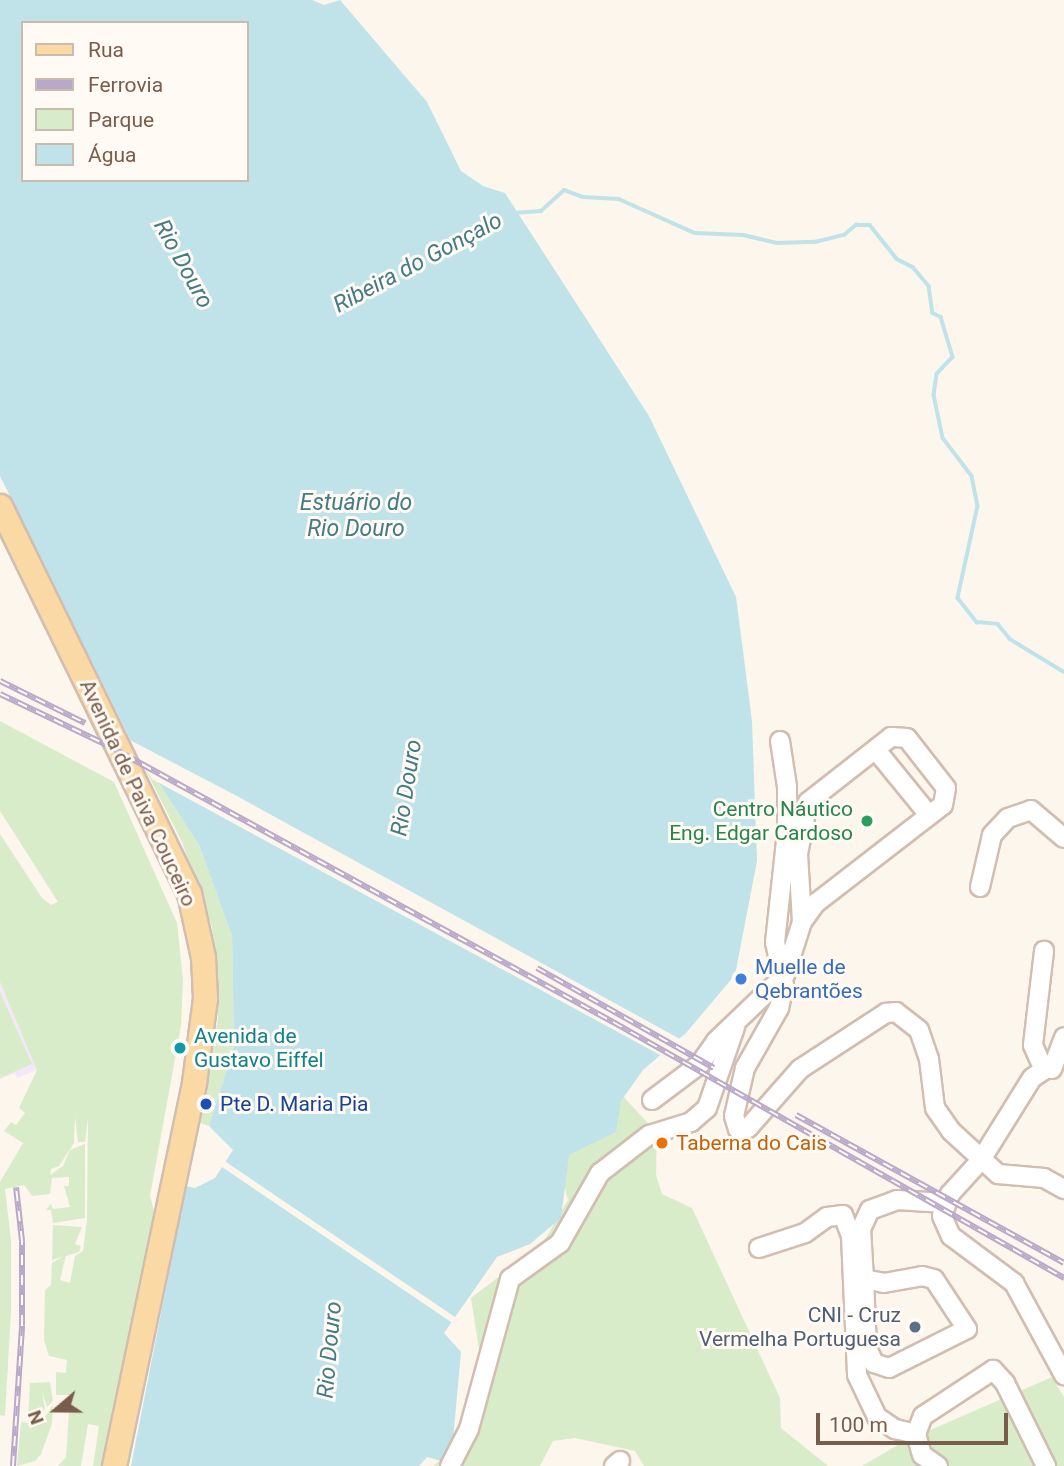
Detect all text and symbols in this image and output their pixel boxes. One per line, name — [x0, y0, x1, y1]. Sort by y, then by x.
legend — [21, 21, 248, 182]
text: Rua — [88, 38, 124, 62]
text: Ferrovia — [88, 73, 163, 97]
text: Parque — [88, 108, 154, 132]
text: Água — [88, 143, 137, 167]
water label: Ribeira do Gonçalo — [329, 207, 507, 319]
water label: Rio Douro — [147, 215, 219, 313]
water label: Estuário do Rio Douro — [300, 489, 412, 543]
street label: Avenida de Paiva Couceiro — [74, 676, 202, 910]
water label: Rio Douro — [386, 738, 428, 838]
place label: Centro Náutico Eng. Edgar Cardoso — [669, 796, 853, 846]
marker: Centro Náutico Eng. Edgar Cardoso — [859, 813, 875, 829]
place label: Muelle de Qebrantões — [755, 954, 863, 1004]
marker: Muelle de Qebrantões — [733, 971, 749, 987]
place label: Avenida de Gustavo Eiffel — [194, 1023, 324, 1073]
marker: Avenida de Gustavo Eiffel — [172, 1040, 188, 1056]
place label: Pte D. Maria Pia — [220, 1091, 368, 1117]
marker: Pte D. Maria Pia — [198, 1096, 214, 1112]
place label: Taberna do Cais — [676, 1130, 827, 1156]
marker: Taberna do Cais — [654, 1135, 670, 1151]
water label: Rio Douro — [312, 1300, 348, 1400]
place label: CNI - Cruz Vermelha Portuguesa — [699, 1302, 901, 1352]
marker: CNI - Cruz Vermelha Portuguesa — [907, 1319, 923, 1335]
north arrow — [21, 1375, 91, 1445]
scale bar — [819, 1400, 1012, 1444]
text: N — [23, 1407, 49, 1428]
text: 100 m — [829, 1413, 888, 1437]

